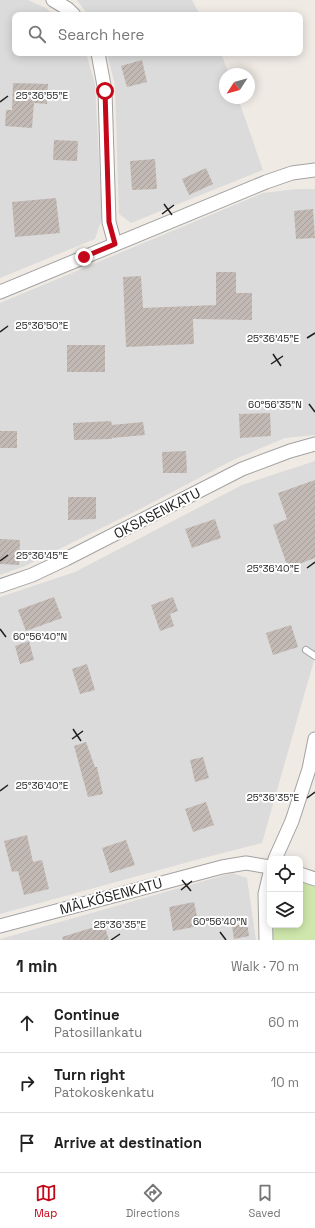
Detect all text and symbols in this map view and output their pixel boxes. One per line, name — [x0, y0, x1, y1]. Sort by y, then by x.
search box — [12, 12, 303, 56]
icon: search — [26, 23, 48, 45]
text: Search here — [58, 25, 144, 44]
north arrow — [219, 68, 255, 104]
route start — [96, 82, 114, 100]
text: 25°36'55"E — [16, 89, 69, 102]
route end — [75, 248, 93, 266]
text: 25°36'50"E — [16, 319, 69, 332]
text: 25°36'45"E — [247, 332, 299, 345]
text: 60°56'35"N — [248, 398, 302, 411]
street label: OKSASENKATU — [111, 483, 203, 543]
text: 25°36'45"E — [16, 549, 68, 562]
text: 25°36'40"E — [247, 562, 300, 575]
text: 60°56'40"N — [13, 630, 67, 643]
text: 25°36'40"E — [16, 779, 69, 792]
text: 25°36'35"E — [247, 791, 300, 804]
map controls — [267, 856, 303, 928]
button: locate — [267, 856, 303, 892]
street label: MÄLKÖSENKATU — [58, 874, 164, 918]
button: layers — [267, 892, 303, 928]
text: 60°56'40"N — [193, 915, 247, 928]
text: 25°36'35"E — [94, 918, 147, 931]
text: 1 min — [16, 955, 58, 977]
text: Walk · 70 m — [231, 958, 299, 975]
text: Continue — [54, 1005, 120, 1024]
icon: ahead — [16, 1012, 38, 1034]
text: 60 m — [268, 1014, 299, 1031]
text: Patosillankatu — [54, 1024, 142, 1041]
text: Turn right — [54, 1065, 125, 1084]
icon: right — [16, 1072, 38, 1094]
text: 10 m — [271, 1074, 299, 1091]
text: Patokoskenkatu — [54, 1084, 154, 1101]
icon: arrive — [16, 1132, 38, 1154]
text: Arrive at destination — [54, 1133, 202, 1152]
tab: Map — [34, 1182, 57, 1220]
tab: Directions — [126, 1182, 180, 1220]
tab: Saved — [249, 1182, 281, 1220]

